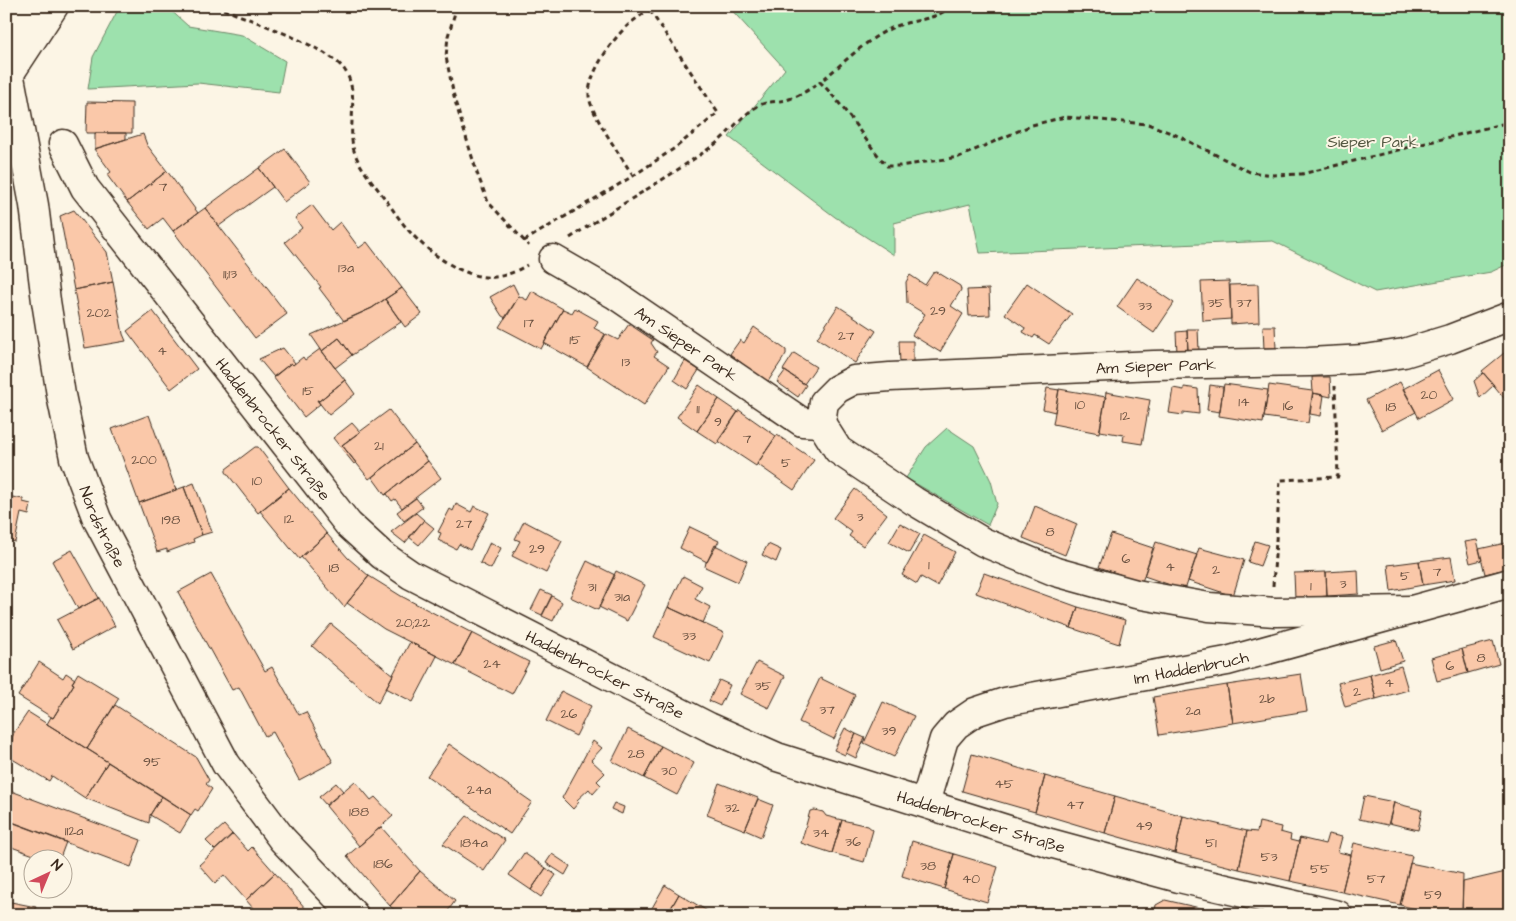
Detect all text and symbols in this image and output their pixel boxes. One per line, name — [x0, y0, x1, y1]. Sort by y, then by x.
park label: Sieper Park — [1327, 131, 1419, 153]
house number: 7 — [159, 177, 168, 197]
house number: 13a — [338, 258, 354, 278]
house number: 11;13 — [223, 264, 237, 284]
house number: 35 — [1207, 293, 1225, 313]
house number: 37 — [1236, 293, 1252, 313]
house number: 33 — [1138, 296, 1152, 316]
street label: Am Sieper Park — [630, 301, 742, 387]
house number: 29 — [930, 301, 946, 321]
house number: 202 — [87, 303, 111, 323]
house number: 17 — [524, 313, 535, 333]
house number: 27 — [838, 326, 855, 346]
house number: 15 — [569, 330, 581, 350]
house number: 4 — [157, 341, 167, 361]
house number: 13 — [622, 352, 630, 372]
street label: Haddenbrocker Straße — [210, 354, 336, 505]
street label: Am Sieper Park — [1095, 354, 1216, 380]
house number: 15 — [302, 381, 314, 401]
house number: 20 — [1421, 385, 1438, 405]
house number: 14 — [1238, 392, 1250, 412]
house number: 10 — [1075, 395, 1085, 415]
house number: 16 — [1283, 396, 1294, 416]
house number: 18 — [1386, 397, 1396, 417]
house number: 11 — [696, 399, 700, 419]
house number: 12 — [1120, 406, 1130, 426]
house number: 9 — [714, 412, 722, 432]
house number: 7 — [743, 429, 752, 449]
house number: 21 — [374, 436, 384, 456]
house number: 200 — [131, 450, 157, 470]
house number: 5 — [781, 453, 791, 473]
house number: 10 — [252, 471, 262, 491]
street label: Nordstraße — [74, 483, 131, 572]
house number: 3 — [856, 507, 864, 527]
house number: 12 — [284, 509, 294, 529]
house number: 198 — [162, 510, 180, 530]
house number: 27 — [456, 514, 473, 534]
house number: 8 — [1045, 522, 1055, 542]
house number: 29 — [529, 539, 545, 559]
house number: 6 — [1122, 549, 1131, 569]
house number: 1 — [928, 555, 930, 575]
house number: 4 — [1165, 557, 1175, 577]
house number: 18 — [329, 558, 339, 578]
house number: 2 — [1212, 560, 1220, 580]
house number: 7 — [1433, 562, 1442, 582]
house number: 5 — [1400, 566, 1410, 586]
house number: 3 — [1339, 574, 1347, 594]
house number: 1 — [1310, 576, 1312, 596]
house number: 31 — [588, 577, 597, 597]
house number: 31a — [614, 587, 630, 607]
house number: 20;22 — [396, 613, 430, 633]
street label: Haddenbrocker Straße — [522, 625, 688, 725]
house number: 33 — [682, 626, 696, 646]
street label: Im Haddenbruch — [1132, 646, 1251, 690]
house number: 8 — [1476, 648, 1486, 668]
house number: 24 — [483, 654, 501, 674]
house number: 6 — [1446, 656, 1455, 676]
house number: 4 — [1384, 673, 1394, 693]
house number: 35 — [754, 676, 772, 696]
house number: 2 — [1353, 682, 1361, 702]
house number: 2b — [1259, 689, 1275, 709]
house number: 37 — [819, 700, 835, 720]
house number: 2a — [1185, 701, 1201, 721]
house number: 26 — [561, 704, 578, 724]
house number: 39 — [881, 721, 897, 741]
house number: 28 — [627, 744, 645, 764]
house number: 95 — [143, 752, 161, 772]
house number: 30 — [661, 761, 677, 781]
house number: 45 — [994, 774, 1014, 794]
house number: 24a — [467, 780, 491, 800]
street label: Haddenbrocker Straße — [894, 785, 1068, 859]
house number: 47 — [1066, 795, 1084, 815]
house number: 32 — [724, 798, 740, 818]
house number: 188 — [349, 802, 369, 822]
house number: 49 — [1135, 816, 1153, 836]
house number: 112a — [65, 821, 83, 841]
house number: 34 — [813, 823, 830, 843]
house number: 36 — [845, 832, 861, 852]
house number: 184a — [460, 833, 488, 853]
house number: 51 — [1205, 833, 1217, 853]
house number: 53 — [1260, 847, 1278, 867]
north arrow — [22, 848, 72, 898]
house number: 186 — [373, 854, 393, 874]
text: N — [46, 855, 67, 876]
house number: 38 — [920, 856, 936, 876]
house number: 55 — [1310, 859, 1330, 879]
house number: 40 — [962, 869, 980, 889]
house number: 57 — [1367, 869, 1386, 889]
house number: 59 — [1424, 885, 1442, 905]

